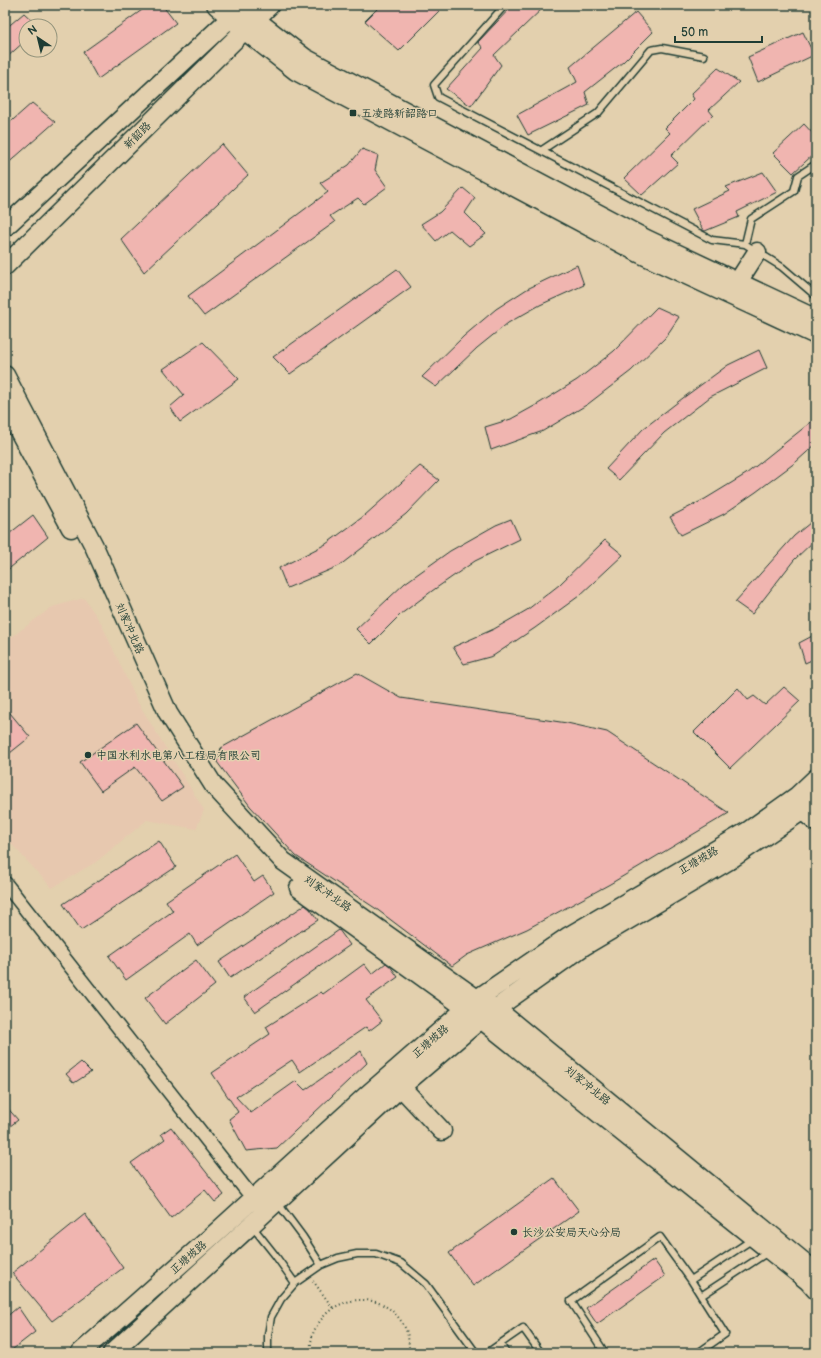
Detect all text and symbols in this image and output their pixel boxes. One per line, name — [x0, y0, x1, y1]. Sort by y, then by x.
north arrow — [18, 18, 58, 58]
scale bar — [675, 18, 762, 44]
text: N — [25, 23, 40, 38]
text: 50 m — [681, 25, 708, 40]
place label: 五凌路新韶路口 — [361, 107, 438, 120]
marker: 五凌路新韶路口 — [348, 108, 358, 118]
street label: 新韶路 — [121, 119, 154, 152]
street label: 刘家冲北路 — [112, 600, 147, 656]
place label: 中国水利水电第八工程局有限公司 — [96, 749, 261, 762]
marker: 中国水利水电第八工程局有限公司 — [83, 750, 93, 760]
street label: 正塘坡路 — [676, 844, 721, 877]
street label: 刘家冲北路 — [301, 872, 354, 915]
street label: 正塘坡路 — [409, 1022, 451, 1061]
street label: 刘家冲北路 — [562, 1063, 613, 1108]
place label: 长沙公安局天心分局 — [522, 1226, 621, 1239]
marker: 长沙公安局天心分局 — [509, 1227, 519, 1237]
street label: 正塘坡路 — [167, 1238, 209, 1277]

